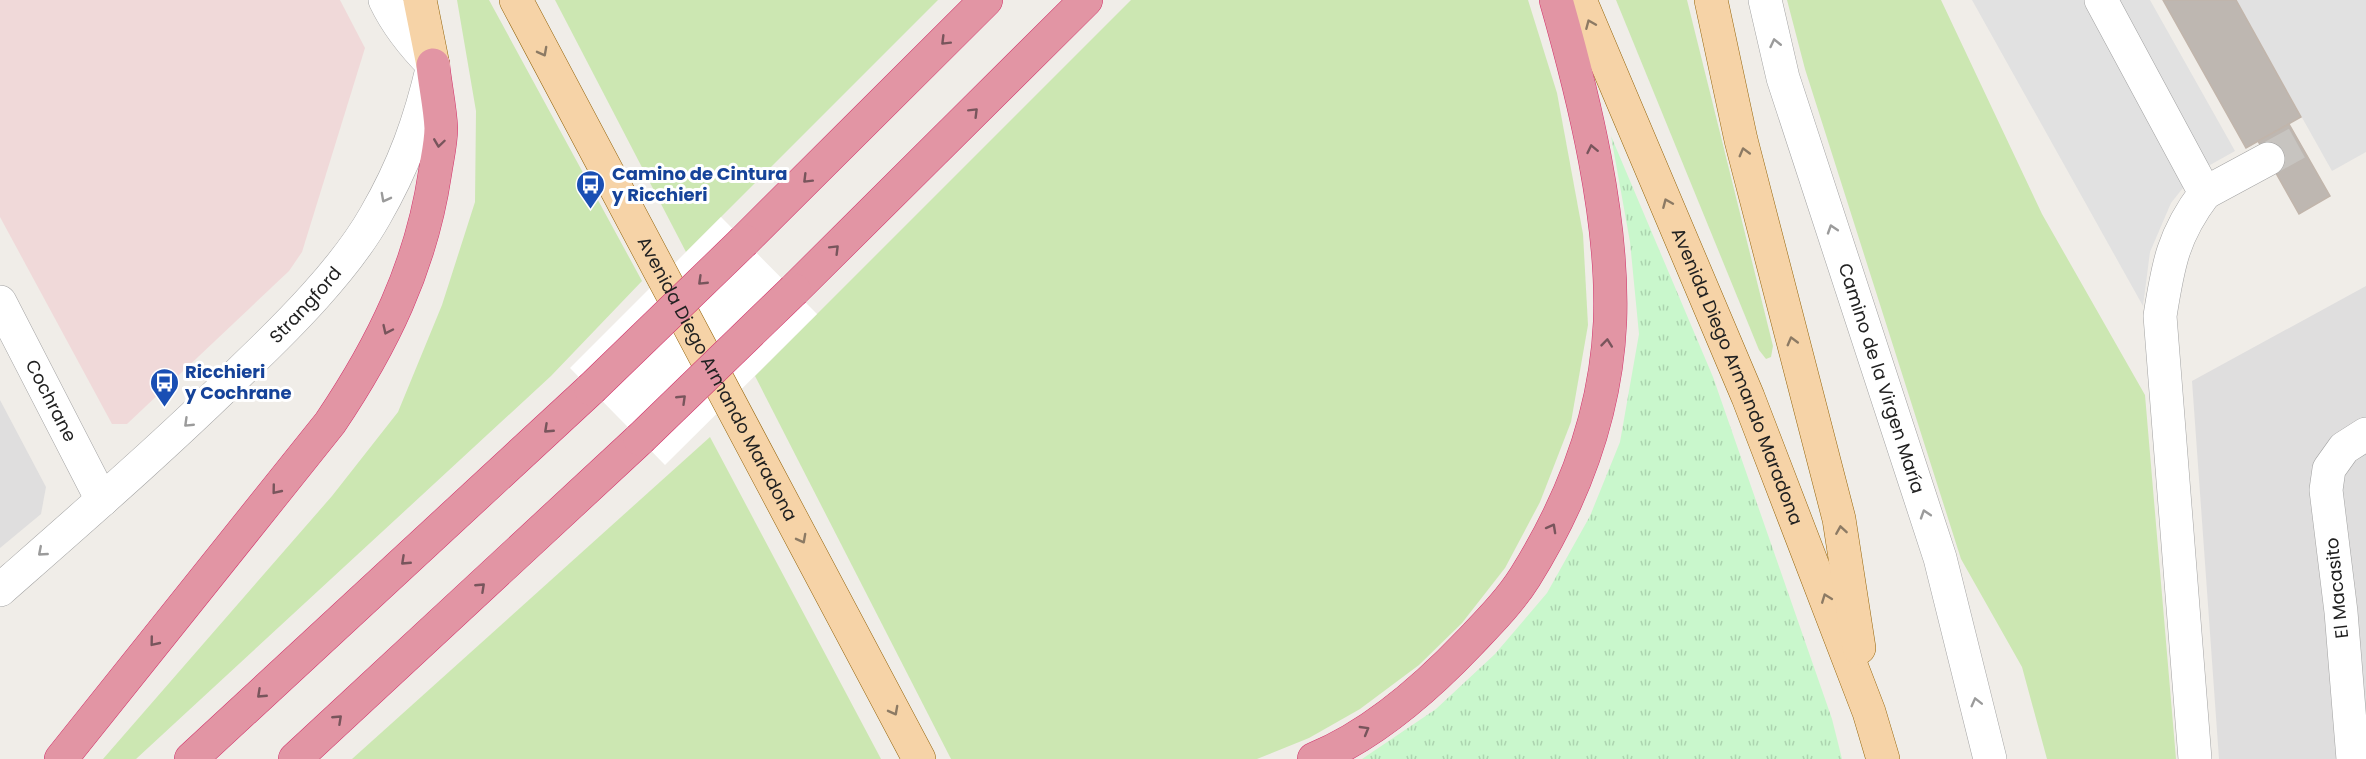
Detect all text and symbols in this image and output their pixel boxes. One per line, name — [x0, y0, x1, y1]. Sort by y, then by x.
one-way arrow — [1585, 19, 1597, 30]
one-way arrow — [941, 34, 952, 45]
one-way arrow — [1769, 38, 1782, 48]
one-way arrow — [536, 46, 547, 56]
one-way arrow — [966, 108, 977, 119]
one-way arrow — [433, 139, 446, 148]
one-way arrow — [1586, 144, 1599, 154]
one-way arrow — [1738, 147, 1751, 157]
place label: Camino de Cintura y Ricchieri — [611, 161, 787, 207]
bus stop icon: Camino de Cintura y Ricchieri — [575, 168, 607, 210]
one-way arrow — [803, 171, 814, 182]
one-way arrow — [381, 192, 392, 202]
one-way arrow — [1663, 198, 1675, 209]
street label: Avenida Diego Armando Maradona — [1666, 224, 1809, 529]
one-way arrow — [1827, 224, 1840, 235]
street label: Avenida Diego Armando Maradona — [632, 232, 803, 525]
one-way arrow — [829, 245, 839, 256]
street label: Camino de la Virgen María — [1832, 260, 1931, 496]
street label: Strangford — [263, 261, 347, 349]
one-way arrow — [698, 274, 709, 285]
one-way arrow — [382, 323, 394, 334]
one-way arrow — [1787, 336, 1800, 346]
one-way arrow — [1600, 338, 1613, 347]
street label: Cochrane — [20, 355, 83, 446]
place label: Ricchieri y Cochrane — [184, 359, 292, 405]
bus stop icon: Ricchieri y Cochrane — [148, 366, 180, 408]
one-way arrow — [674, 395, 685, 406]
one-way arrow — [185, 416, 195, 427]
one-way arrow — [544, 422, 554, 433]
one-way arrow — [272, 483, 283, 494]
one-way arrow — [1920, 509, 1932, 520]
one-way arrow — [1545, 524, 1556, 534]
one-way arrow — [1835, 525, 1847, 534]
one-way arrow — [795, 533, 806, 544]
street label: El Macasito — [2319, 536, 2354, 640]
one-way arrow — [39, 545, 49, 556]
one-way arrow — [401, 554, 411, 565]
one-way arrow — [474, 583, 485, 594]
one-way arrow — [1821, 594, 1833, 605]
one-way arrow — [151, 635, 162, 646]
one-way arrow — [258, 686, 269, 697]
one-way arrow — [1970, 697, 1983, 707]
one-way arrow — [887, 705, 898, 716]
one-way arrow — [331, 715, 342, 726]
one-way arrow — [1358, 726, 1369, 738]

